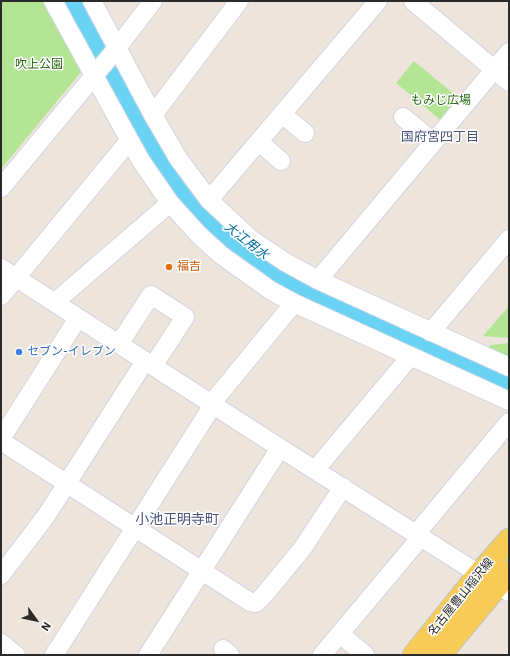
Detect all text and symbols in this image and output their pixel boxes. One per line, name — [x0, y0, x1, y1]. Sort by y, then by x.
park label: 吹上公園 — [15, 58, 63, 72]
park label: もみじ広場 — [411, 94, 471, 108]
district label: 国府宮四丁目 — [401, 129, 479, 145]
water label: 大江用水 — [221, 219, 271, 263]
place label: 福吉 — [177, 260, 201, 274]
marker: 福吉 — [164, 262, 174, 272]
place label: セブン-イレブン — [27, 345, 116, 359]
marker: セブン-イレブン — [14, 347, 24, 357]
district label: 小池正明寺町 — [135, 512, 219, 528]
street label: 名古屋豊山稲沢線 — [425, 555, 497, 639]
north arrow — [16, 600, 56, 640]
text: N — [38, 619, 54, 634]

